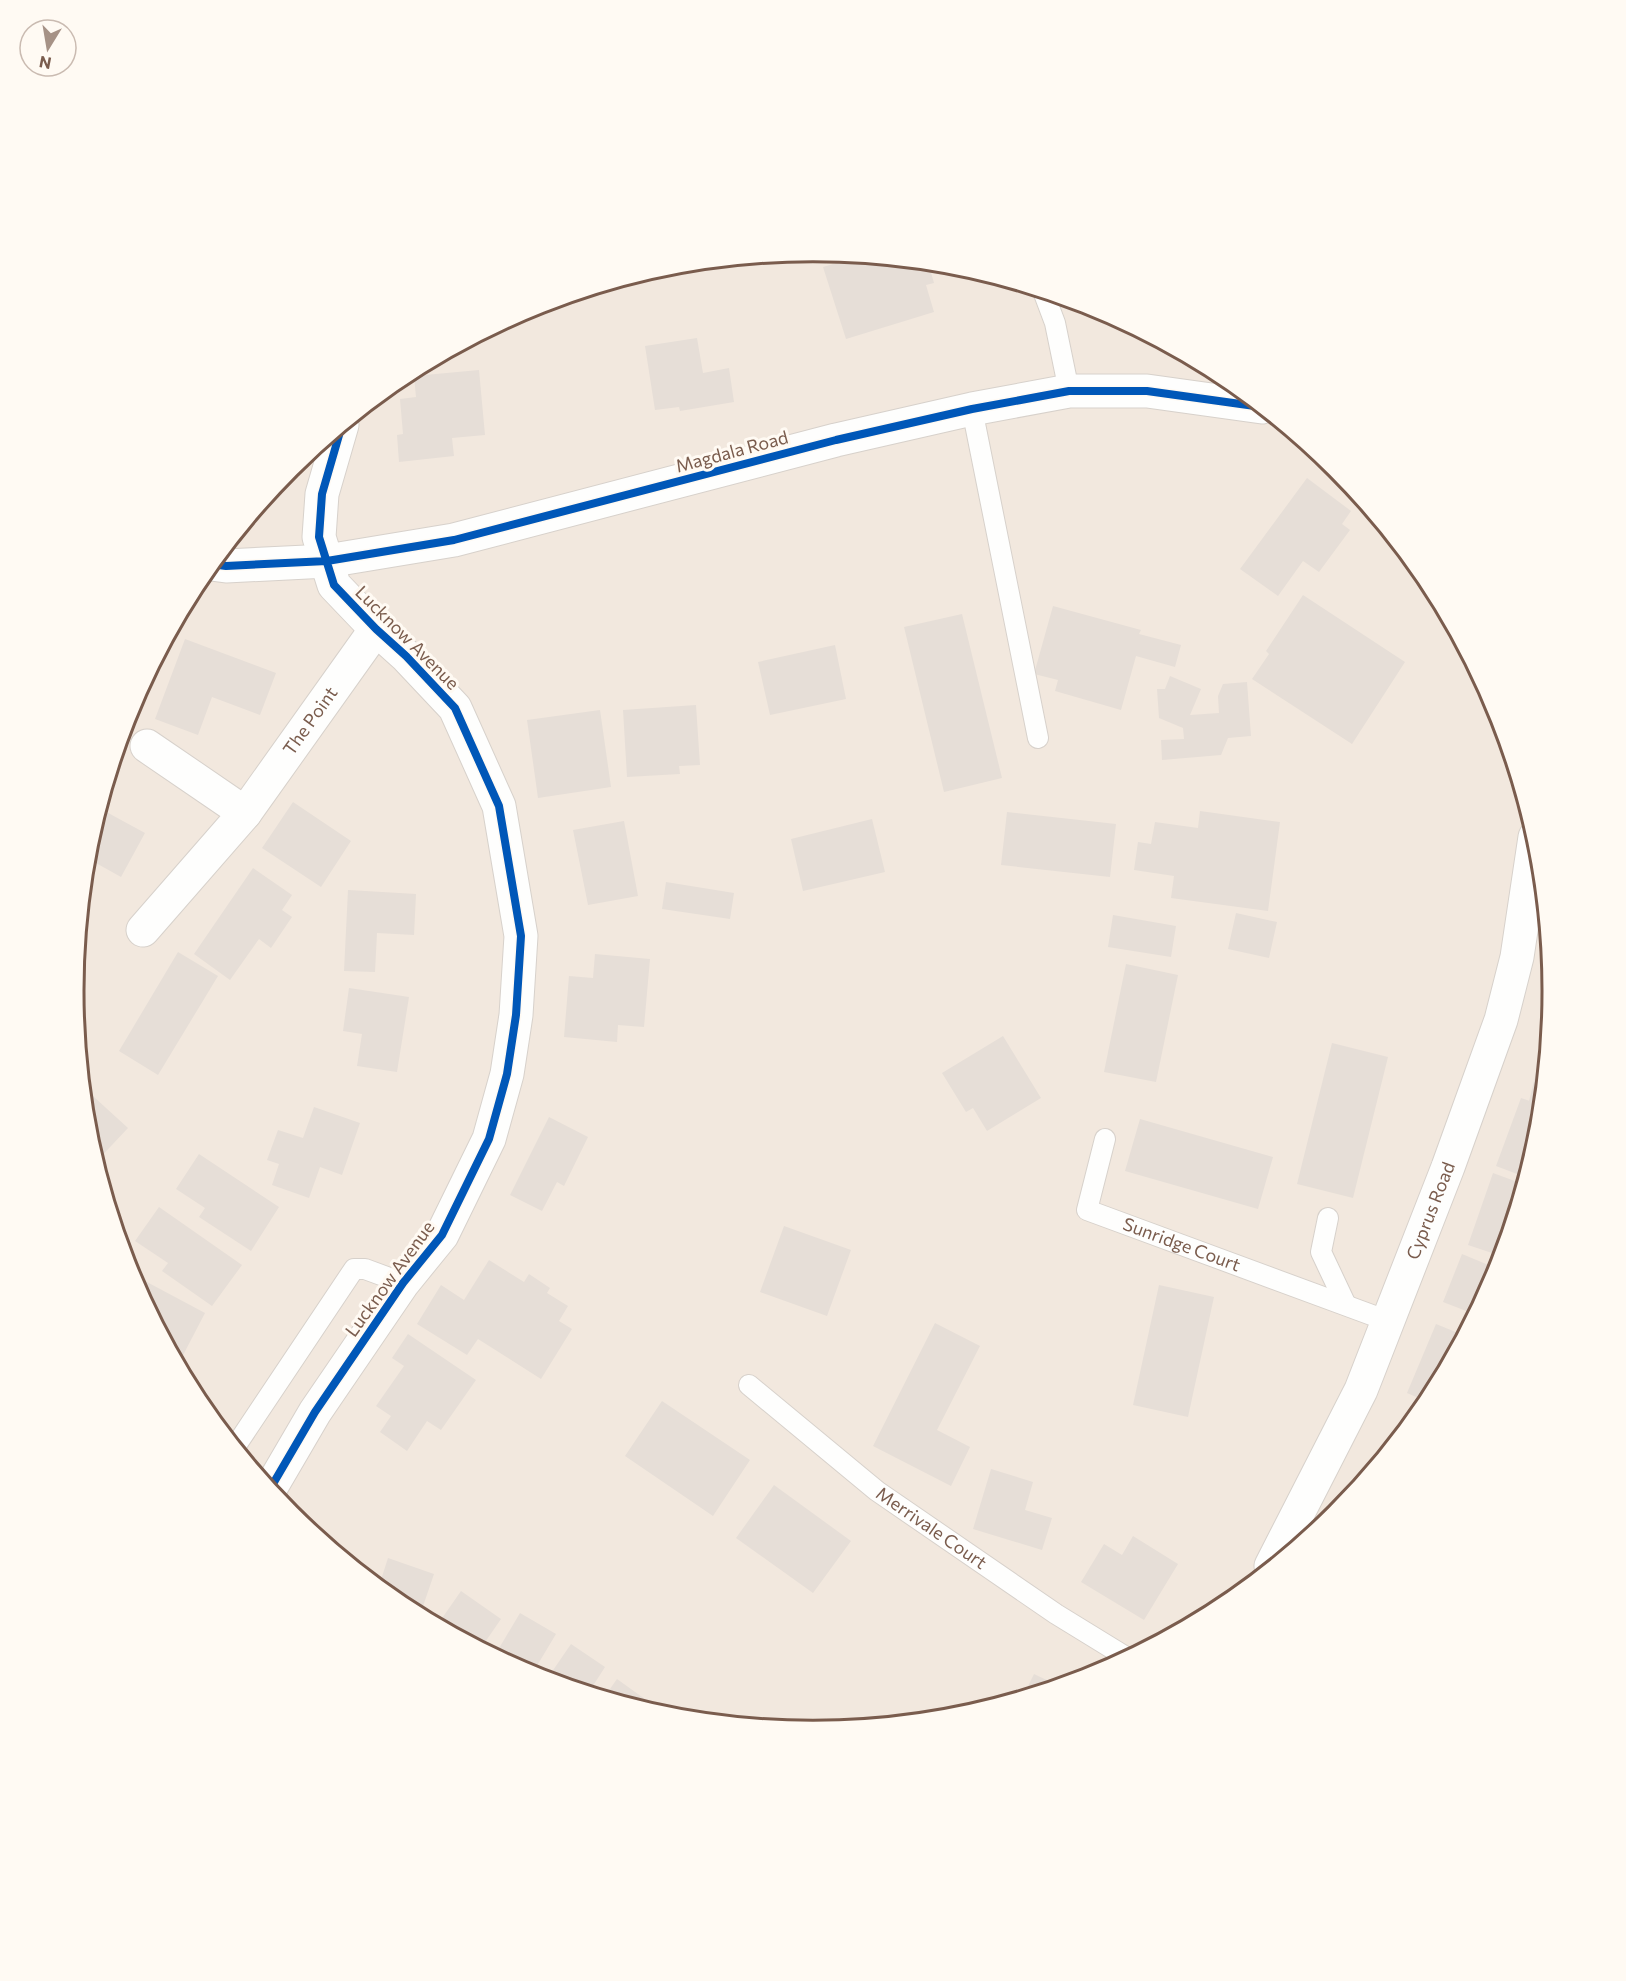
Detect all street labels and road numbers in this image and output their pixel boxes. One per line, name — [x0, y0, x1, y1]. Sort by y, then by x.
street label: Magdala Road — [673, 425, 790, 477]
street label: Lucknow Avenue — [351, 581, 464, 694]
street label: The Point — [278, 682, 341, 759]
street label: Cyprus Road — [1401, 1159, 1459, 1262]
street label: Sunridge Court — [1120, 1212, 1244, 1276]
street label: Lucknow Avenue — [340, 1216, 439, 1341]
street label: Merrivale Court — [872, 1482, 991, 1573]

